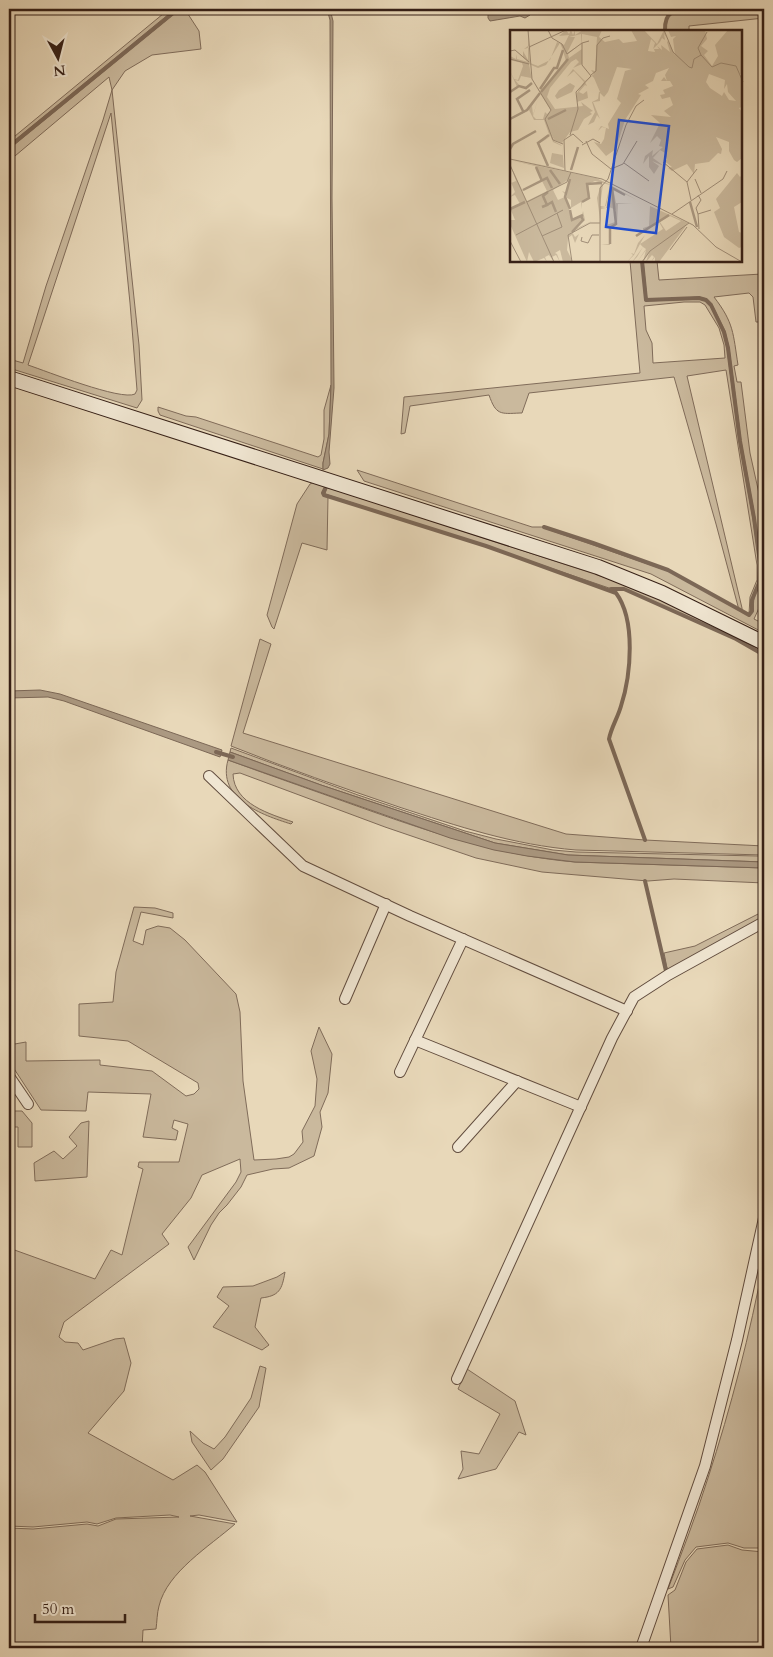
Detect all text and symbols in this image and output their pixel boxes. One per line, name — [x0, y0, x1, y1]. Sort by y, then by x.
inset map — [510, 30, 743, 262]
north arrow — [32, 32, 82, 82]
text: N — [52, 60, 67, 81]
scale bar — [35, 1592, 125, 1624]
text: 50 m — [42, 1599, 74, 1619]

